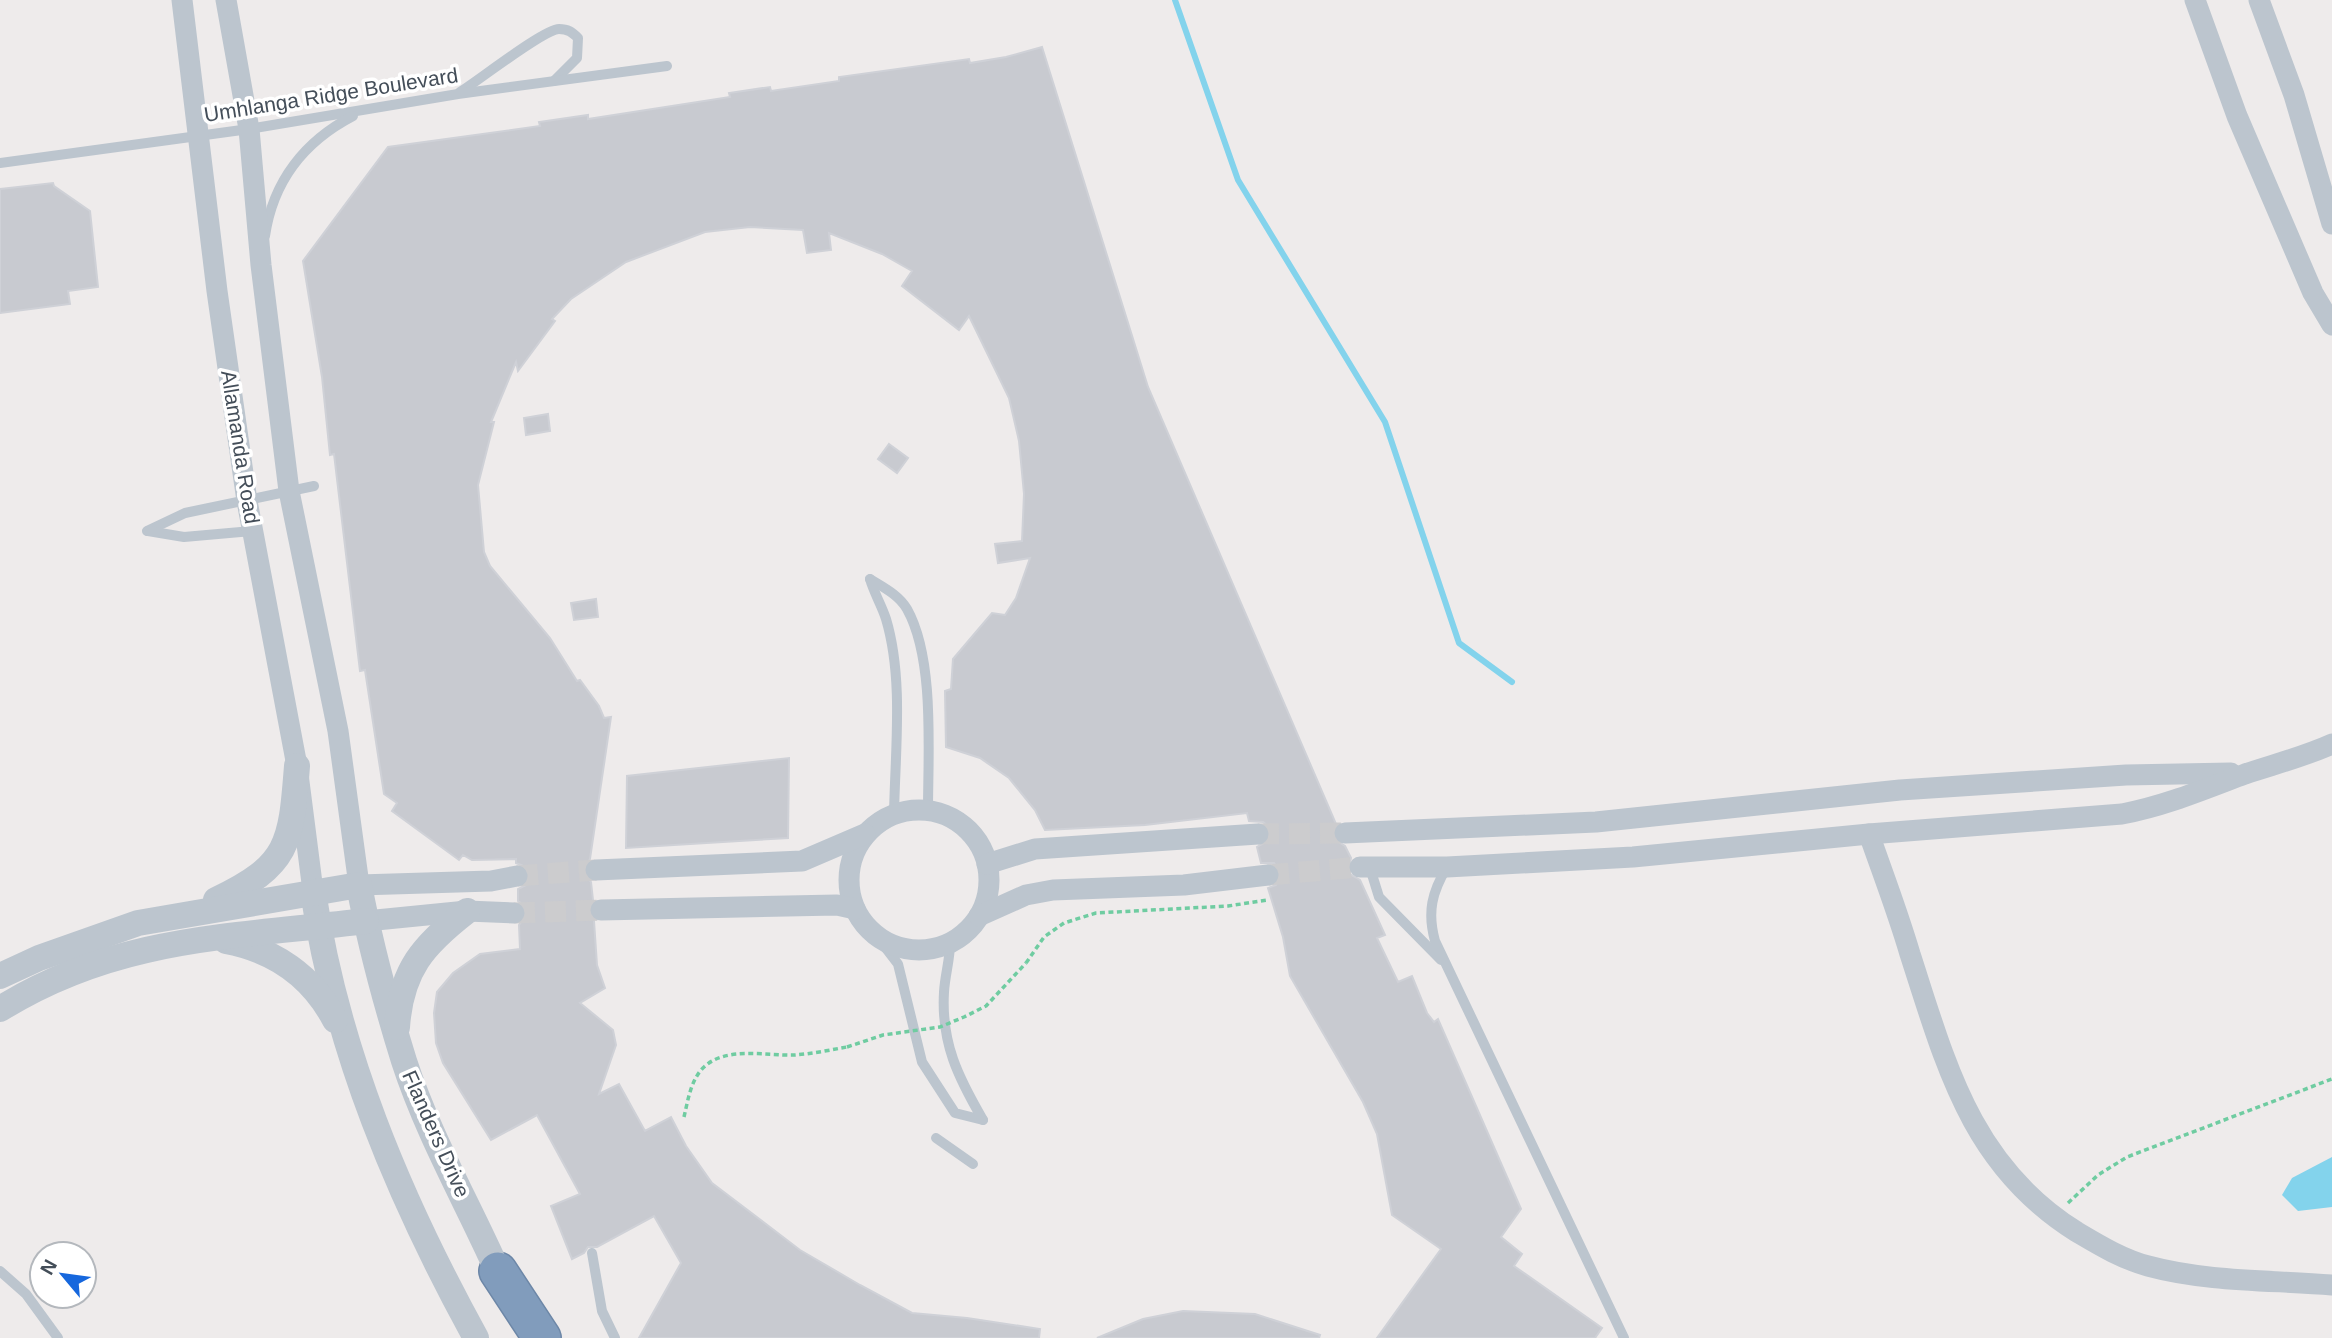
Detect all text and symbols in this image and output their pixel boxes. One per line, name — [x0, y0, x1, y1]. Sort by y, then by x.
street label: Umhlanga Ridge Boulevard — [202, 63, 460, 126]
street label: Allamanda Road — [217, 368, 264, 525]
street label: Flanders Drive — [398, 1067, 475, 1201]
north arrow — [28, 1240, 98, 1310]
text: N — [36, 1256, 61, 1278]

